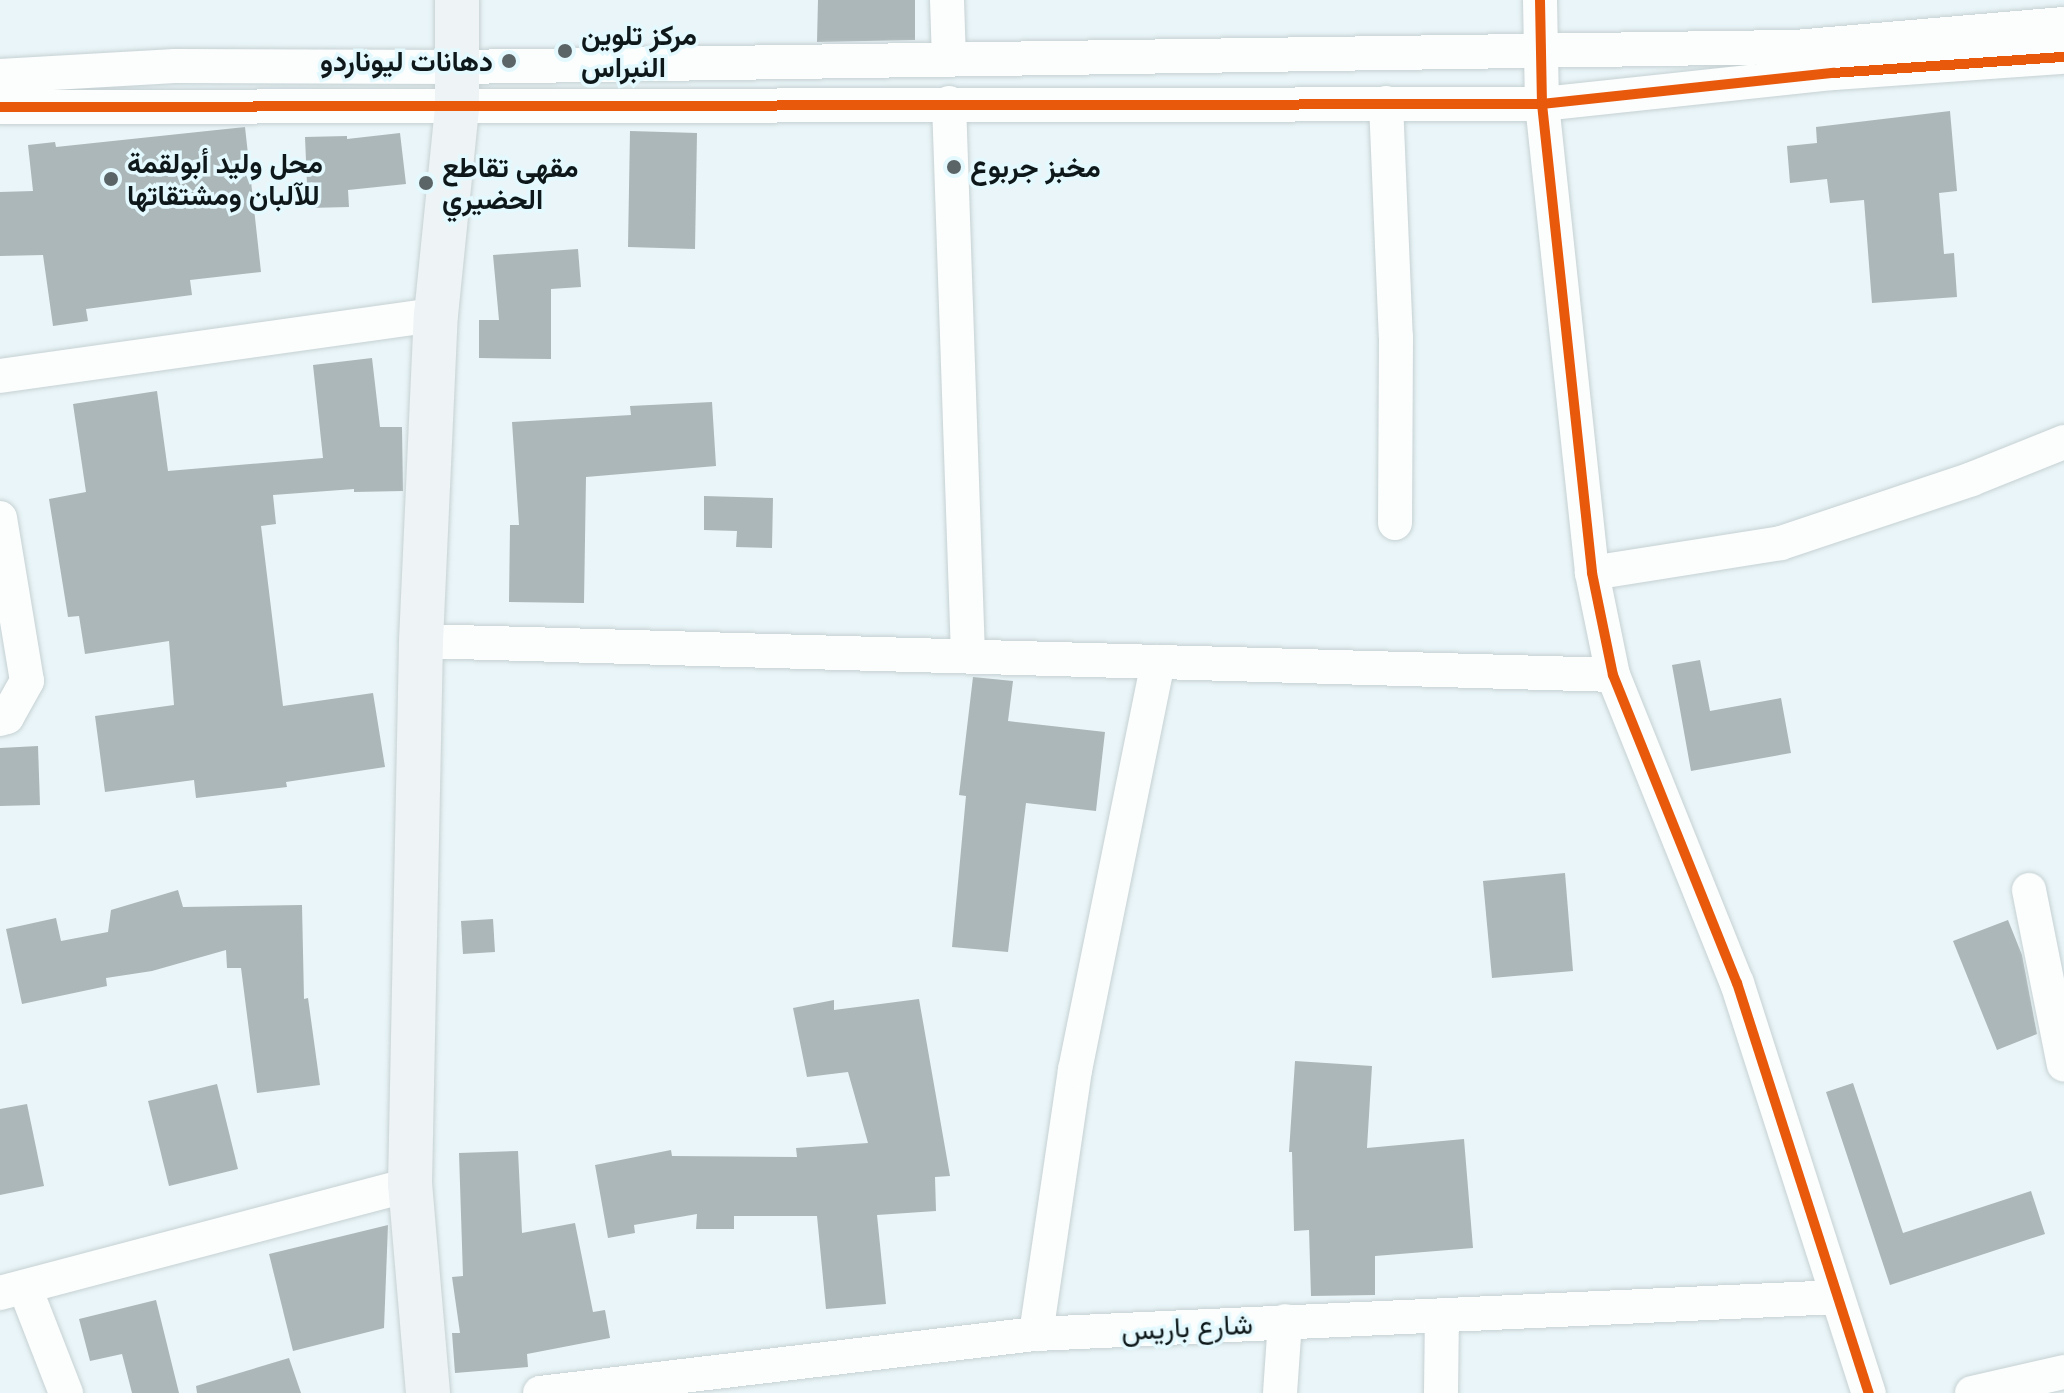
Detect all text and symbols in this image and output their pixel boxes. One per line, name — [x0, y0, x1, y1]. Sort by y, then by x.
place label: مركز تلوين النبراس — [581, 18, 697, 84]
marker: مركز تلوين النبراس — [556, 42, 574, 60]
place label: دهانات ليوناردو — [320, 44, 493, 78]
marker: دهانات ليوناردو — [500, 52, 518, 70]
place label: محل وليد أبولقمة للآلبان ومشتقاتها — [127, 146, 323, 212]
place label: مقهى تقاطع الحضيري — [442, 150, 578, 216]
place label: مخبز جربوع — [970, 150, 1101, 184]
marker: مخبز جربوع — [945, 158, 963, 176]
marker: محل وليد أبولقمة للآلبان ومشتقاتها — [102, 170, 120, 188]
marker: مقهى تقاطع الحضيري — [417, 174, 435, 192]
street label: شارع باريس — [1120, 1307, 1254, 1347]

